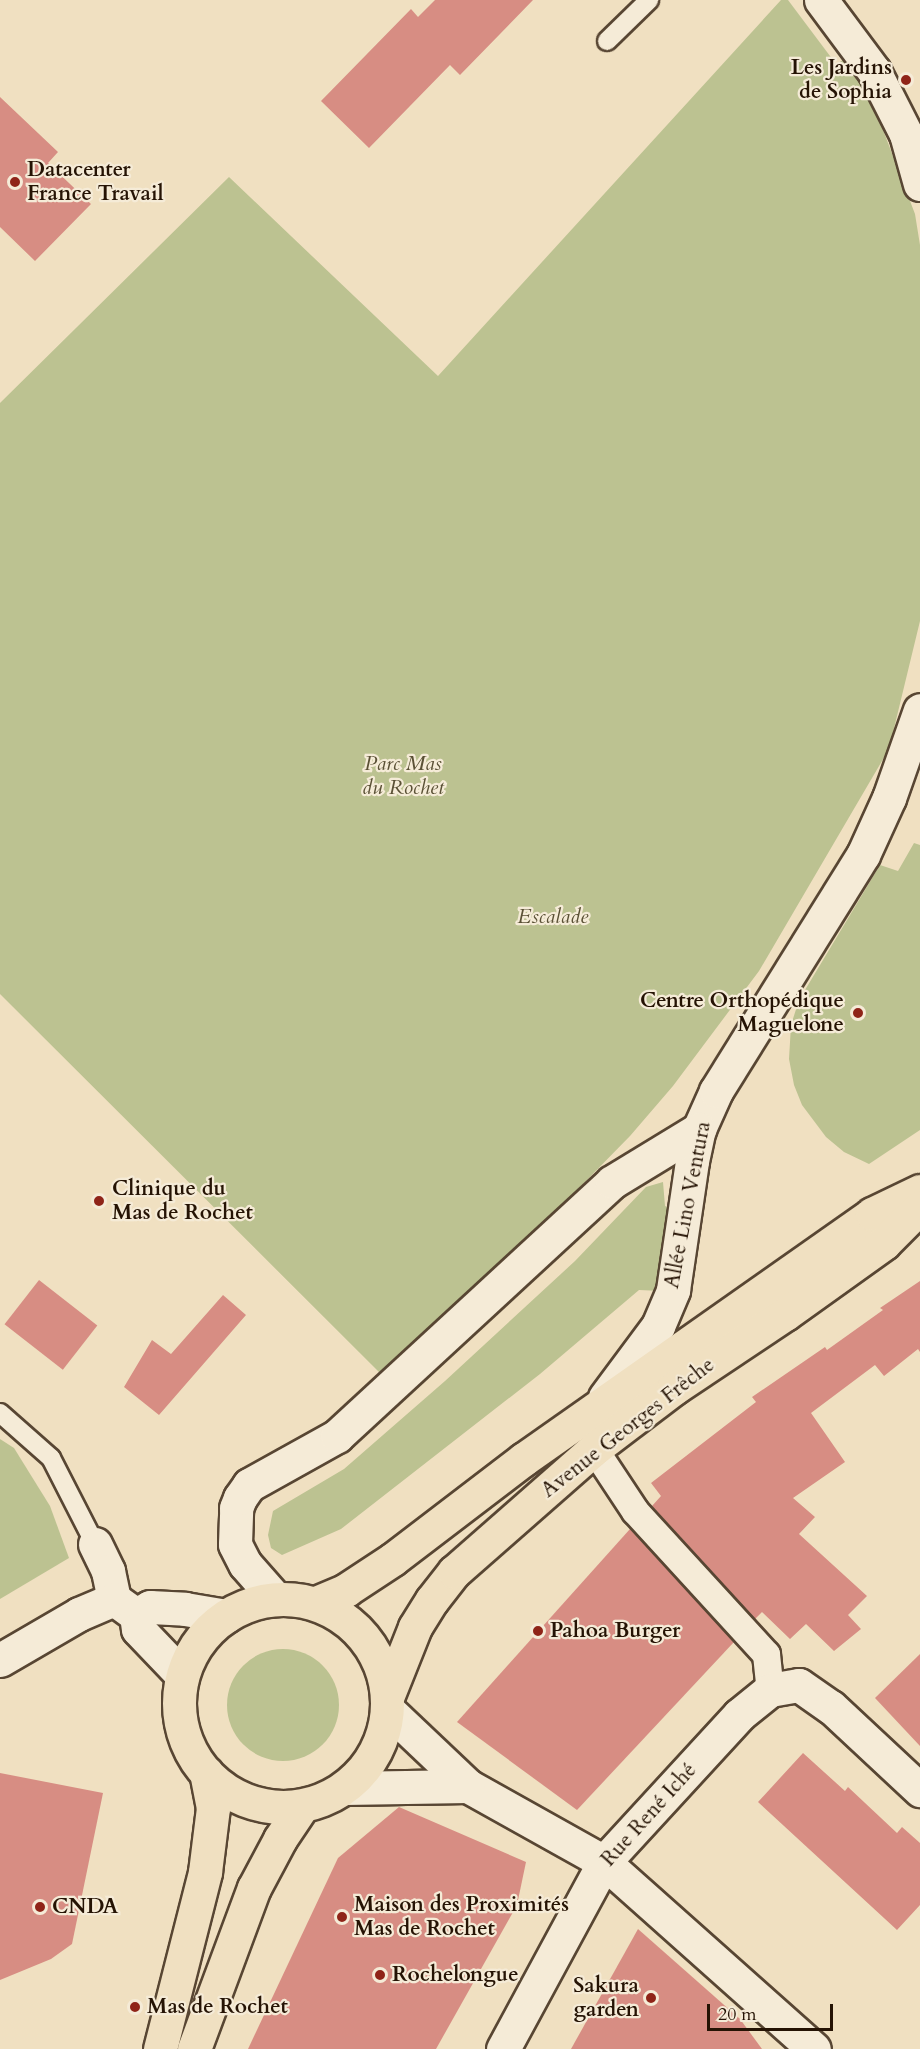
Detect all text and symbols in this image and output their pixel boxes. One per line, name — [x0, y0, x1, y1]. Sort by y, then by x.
place label: Les Jardins de Sophia — [791, 55, 892, 105]
marker: Les Jardins de Sophia — [897, 71, 915, 89]
place label: Datacenter France Travail — [27, 157, 164, 207]
marker: Datacenter France Travail — [8, 175, 22, 189]
park label: Parc Mas du Rochet — [362, 751, 444, 801]
park label: Escalade — [518, 904, 588, 930]
place label: Centre Orthopédique Maguelone — [640, 988, 844, 1038]
marker: Centre Orthopédique Maguelone — [849, 1004, 867, 1022]
street label: Allée Lino Ventura — [659, 1119, 717, 1291]
place label: Clinique du Mas de Rochet — [112, 1176, 253, 1226]
marker: Clinique du Mas de Rochet — [90, 1192, 108, 1210]
street label: Avenue Georges Frêche — [536, 1353, 720, 1503]
place label: Pahoa Burger — [550, 1618, 680, 1644]
marker: Pahoa Burger — [531, 1624, 545, 1638]
street label: Rue René Iché — [596, 1758, 702, 1872]
place label: Maison des Proximités Mas de Rochet — [354, 1892, 569, 1942]
place label: CNDA — [52, 1894, 118, 1920]
marker: CNDA — [33, 1900, 47, 1914]
marker: Maison des Proximités Mas de Rochet — [335, 1910, 349, 1924]
place label: Rochelongue — [392, 1962, 519, 1988]
marker: Rochelongue — [373, 1968, 387, 1982]
place label: Sakura garden — [573, 1973, 639, 2023]
marker: Sakura garden — [644, 1991, 658, 2005]
scale bar — [710, 1992, 836, 2030]
place label: Mas de Rochet — [147, 1994, 288, 2020]
marker: Mas de Rochet — [128, 2000, 142, 2014]
text: 20 m — [718, 2002, 757, 2027]

